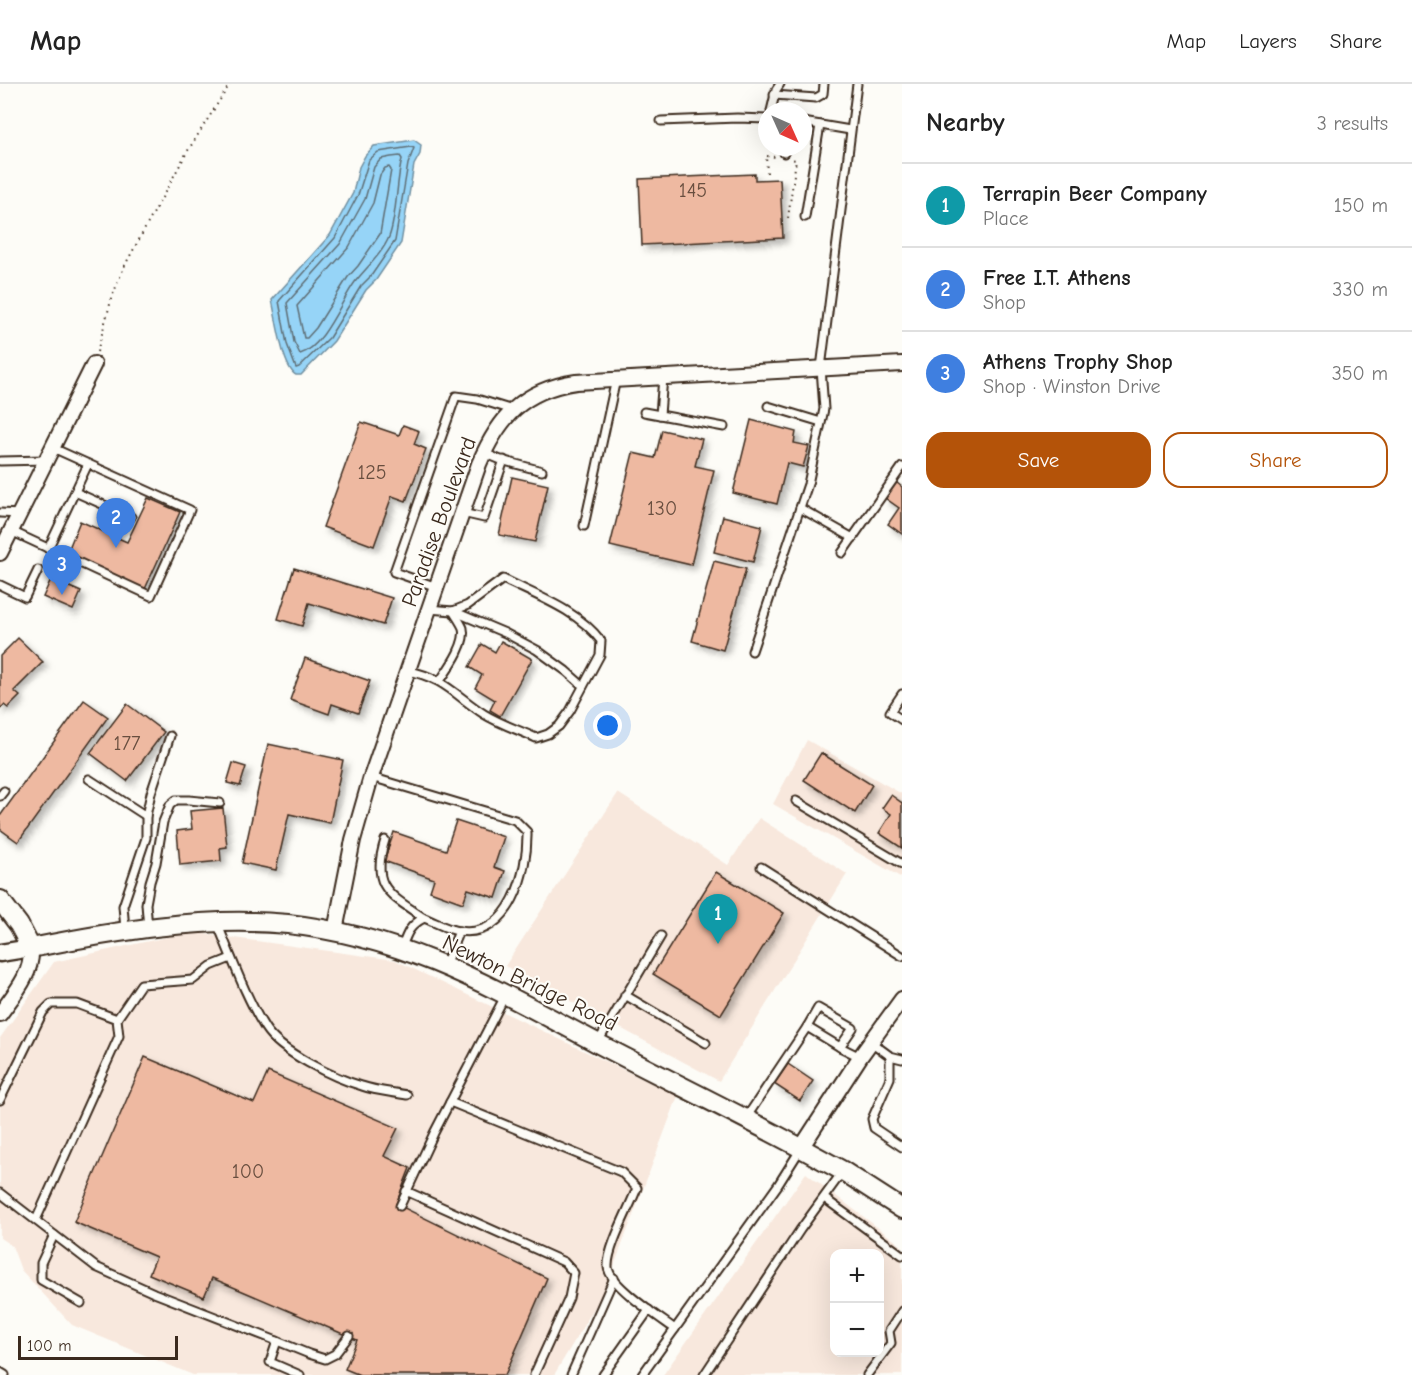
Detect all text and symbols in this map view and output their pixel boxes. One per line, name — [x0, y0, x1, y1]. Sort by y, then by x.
text: Map — [30, 25, 81, 57]
text: Map — [1167, 29, 1206, 53]
text: Layers — [1239, 29, 1297, 53]
text: Share — [1330, 29, 1382, 53]
north arrow — [758, 102, 812, 156]
text: Nearby — [926, 108, 1005, 138]
text: 3 results — [1317, 112, 1388, 135]
house number: 145 — [679, 179, 707, 202]
text: Terrapin Beer Company — [983, 181, 1207, 207]
text: 1 — [942, 194, 949, 217]
text: 150 m — [1334, 194, 1388, 217]
text: Place — [983, 207, 1029, 230]
text: Free I.T. Athens — [983, 265, 1131, 291]
text: 2 — [941, 278, 950, 301]
text: 330 m — [1332, 278, 1388, 301]
text: Shop — [983, 291, 1026, 314]
text: Athens Trophy Shop — [983, 349, 1173, 375]
text: 3 — [941, 362, 950, 385]
text: 350 m — [1332, 362, 1388, 385]
text: Shop · Winston Drive — [983, 375, 1161, 398]
button: Save — [926, 432, 1151, 488]
button: Share — [1163, 432, 1388, 488]
street label: Paradise Boulevard — [396, 434, 482, 610]
house number: 125 — [357, 461, 387, 484]
house number: 130 — [647, 497, 677, 520]
pin: 2 — [96, 498, 136, 548]
pin: 3 — [42, 546, 82, 595]
your location — [593, 711, 622, 740]
house number: 177 — [114, 732, 141, 755]
pin: 1 — [698, 894, 738, 944]
street label: Newton Bridge Road — [438, 929, 622, 1037]
house number: 100 — [232, 1160, 264, 1183]
map controls — [830, 1249, 884, 1357]
button: + — [830, 1249, 884, 1303]
button: − — [830, 1303, 884, 1357]
scale bar — [18, 1333, 178, 1360]
text: 100 m — [27, 1337, 71, 1355]

